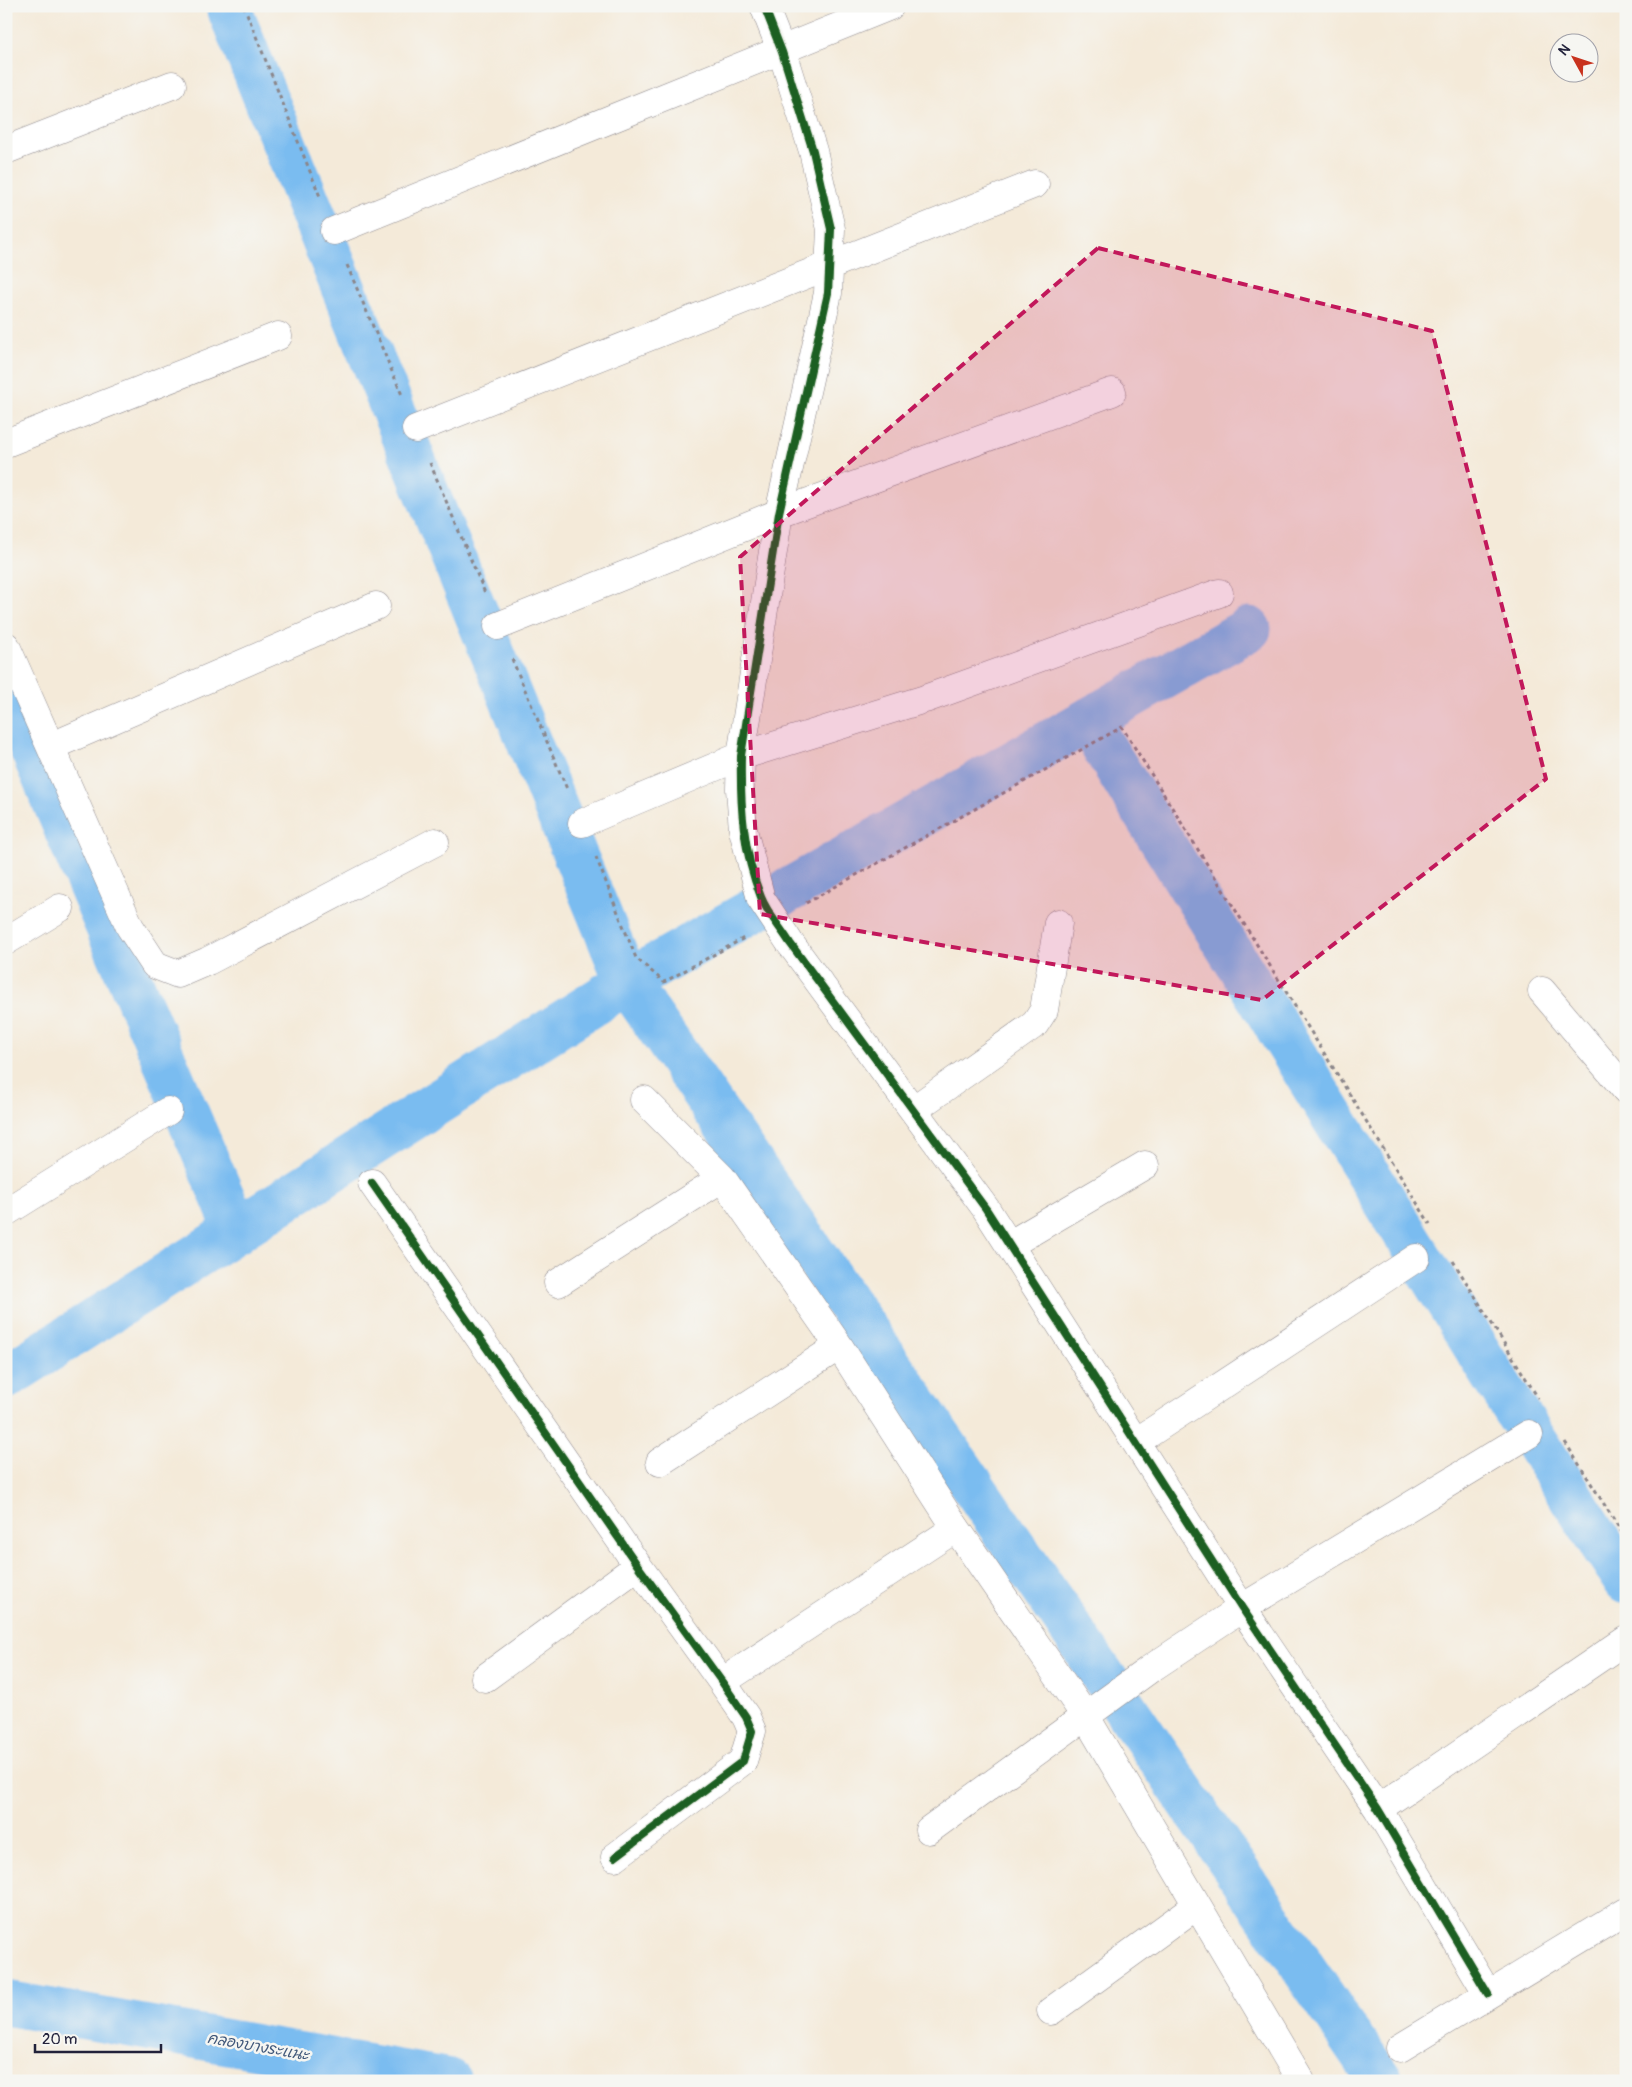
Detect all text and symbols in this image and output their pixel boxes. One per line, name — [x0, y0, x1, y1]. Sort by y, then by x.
north arrow — [1550, 32, 1600, 82]
text: N — [1555, 41, 1574, 59]
scale bar — [35, 2022, 161, 2054]
water label: คลองบางระแนะ — [206, 2029, 311, 2065]
text: 20 m — [42, 2030, 77, 2049]

